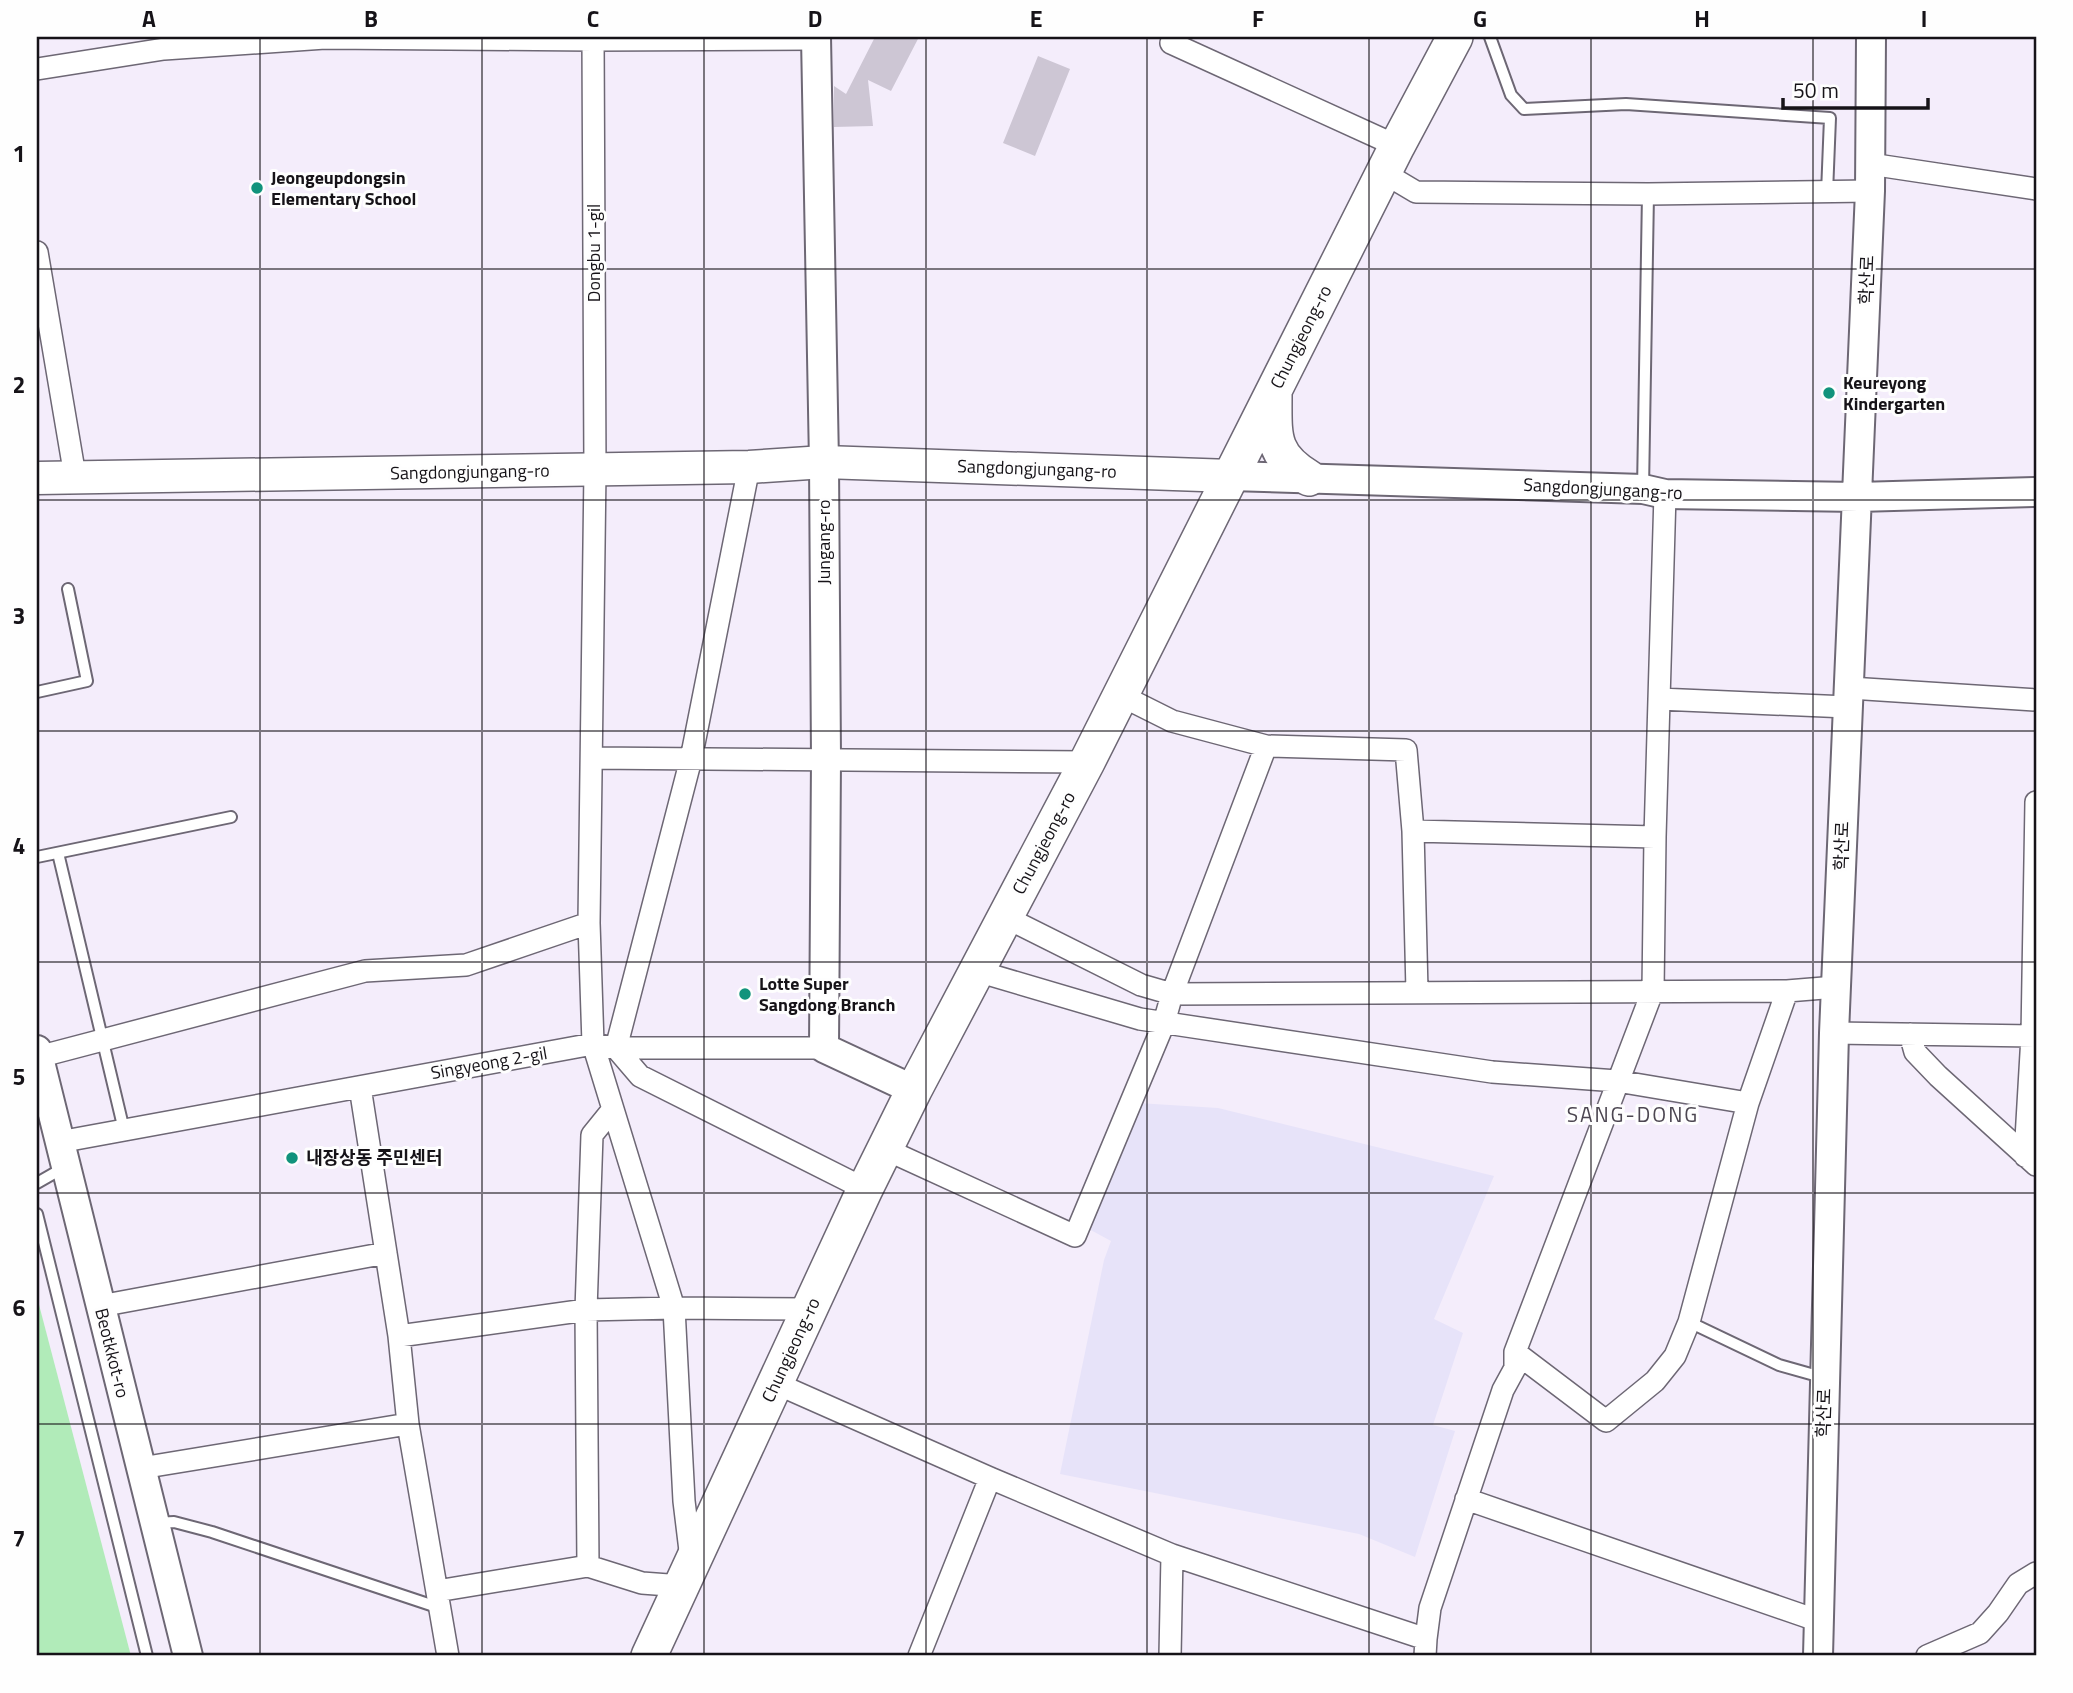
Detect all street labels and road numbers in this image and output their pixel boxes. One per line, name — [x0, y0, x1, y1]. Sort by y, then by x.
street label: Dongbu 1-gil — [580, 204, 607, 302]
street label: 학산로 — [1852, 255, 1881, 305]
street label: Chungjeong-ro — [1263, 280, 1338, 393]
street label: Sangdongjungang-ro — [957, 452, 1117, 485]
street label: Sangdongjungang-ro — [390, 457, 550, 486]
street label: Sangdongjungang-ro — [1523, 471, 1683, 506]
street label: Jungang-ro — [810, 500, 837, 584]
street label: Chungjeong-ro — [1005, 787, 1082, 899]
street label: 학산로 — [1827, 821, 1856, 871]
street label: Singyeong 2-gil — [428, 1039, 549, 1086]
street label: Chungjeong-ro — [754, 1293, 827, 1407]
street label: Beotkkot-ro — [88, 1305, 137, 1401]
street label: 학산로 — [1809, 1388, 1838, 1438]

